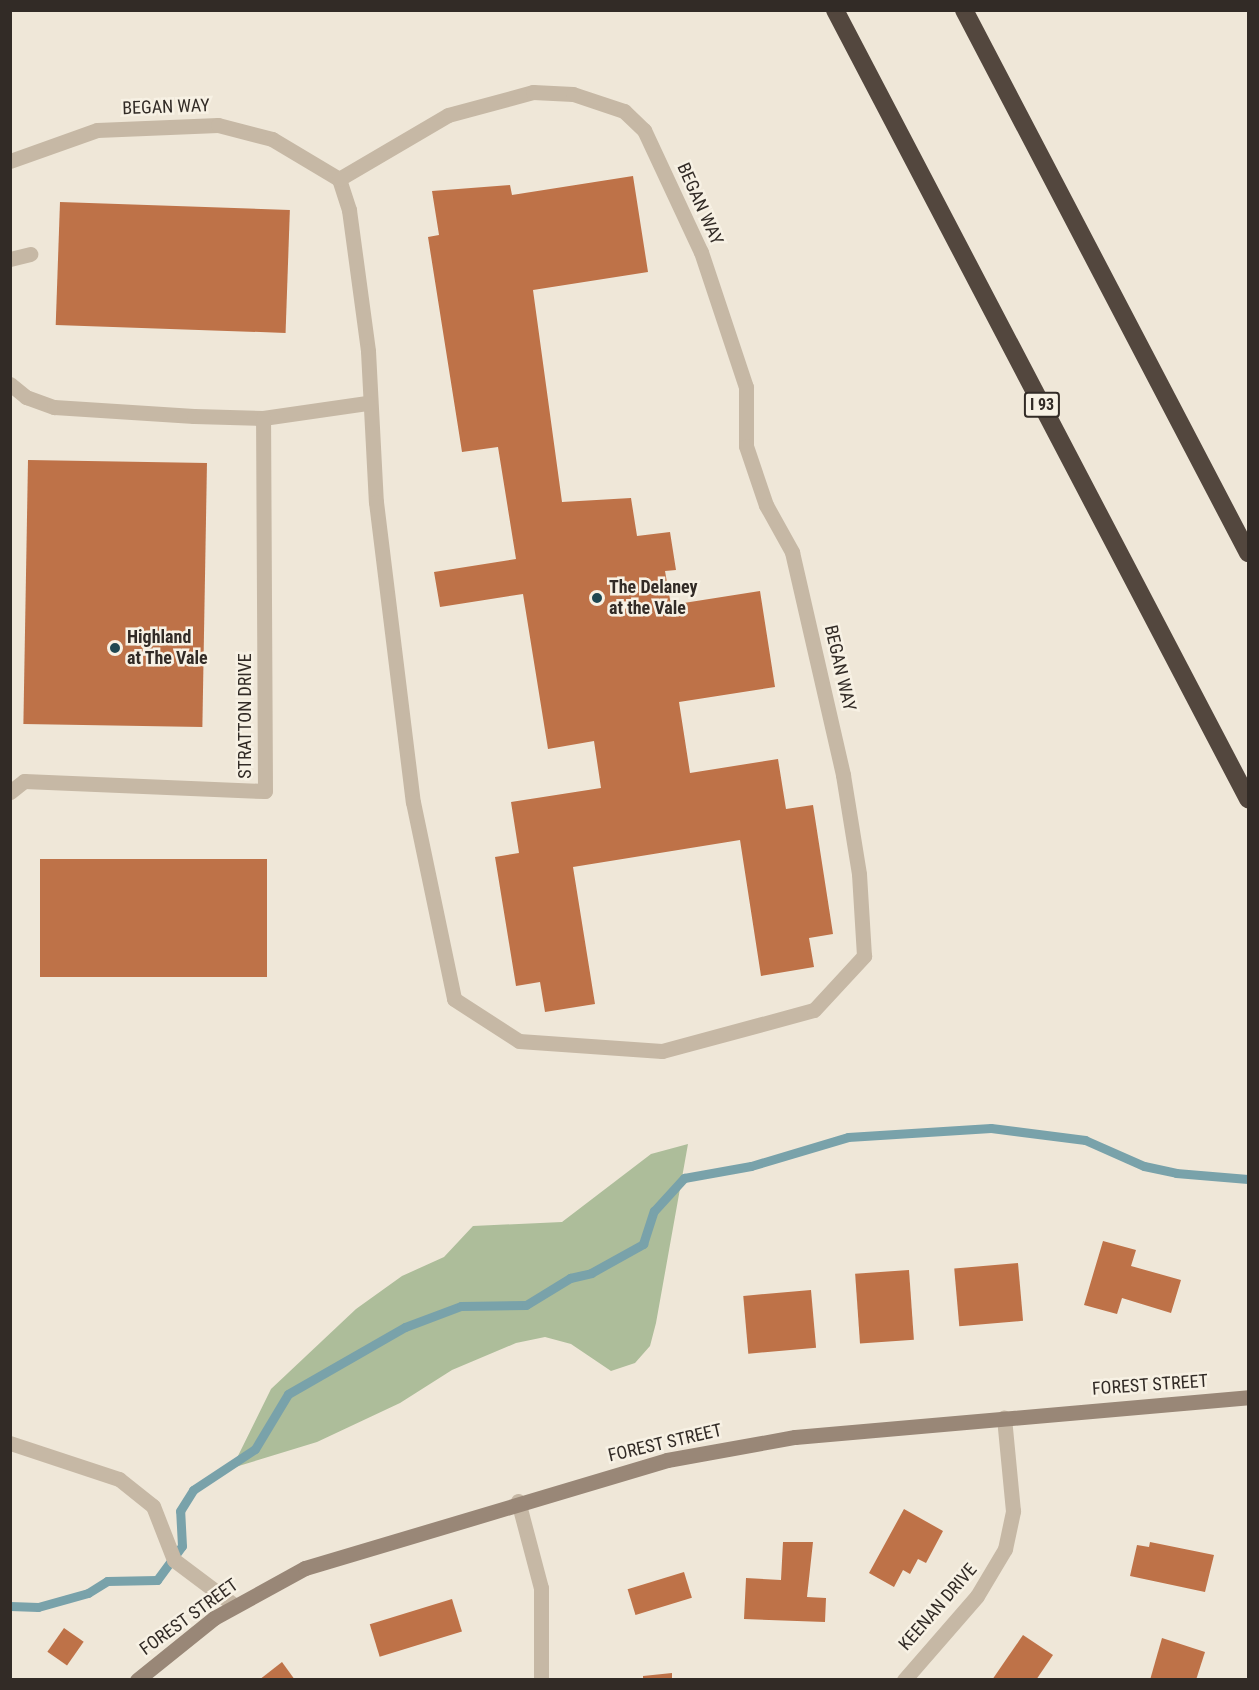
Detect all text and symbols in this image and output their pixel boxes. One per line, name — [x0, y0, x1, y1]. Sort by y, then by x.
street label: BEGAN WAY — [122, 95, 210, 119]
street label: BEGAN WAY — [672, 160, 728, 248]
road number: I 93 — [1022, 392, 1062, 418]
place label: The Delaney at the Vale — [609, 577, 698, 620]
marker: The Delaney at the Vale — [590, 591, 604, 605]
street label: BEGAN WAY — [820, 623, 860, 713]
place label: Highland at The Vale — [127, 627, 208, 670]
marker: Highland at The Vale — [108, 641, 122, 655]
street label: STRATTON DRIVE — [234, 653, 256, 779]
street label: FOREST STREET — [1091, 1370, 1209, 1400]
street label: FOREST STREET — [606, 1419, 724, 1467]
street label: KEENAN DRIVE — [894, 1559, 982, 1655]
street label: FOREST STREET — [136, 1574, 242, 1660]

